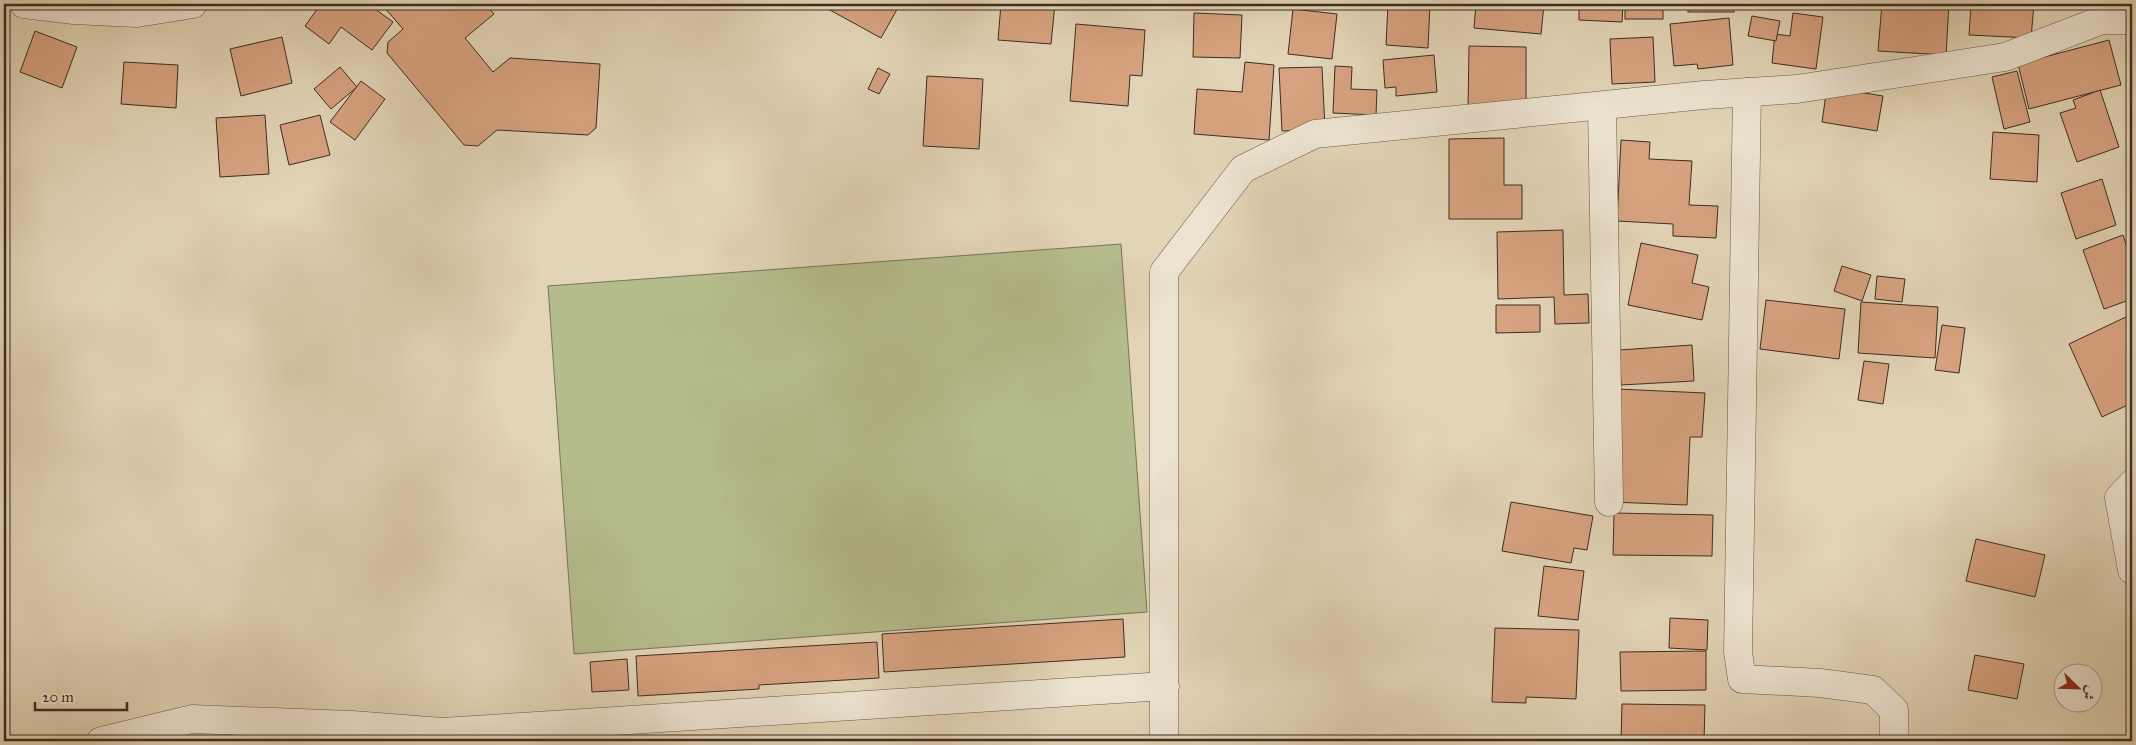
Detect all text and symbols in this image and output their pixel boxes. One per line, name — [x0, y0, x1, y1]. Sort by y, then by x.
north arrow — [2054, 662, 2104, 712]
scale bar — [35, 680, 128, 712]
text: ش — [2079, 683, 2100, 703]
text: 20 m — [42, 688, 74, 706]

